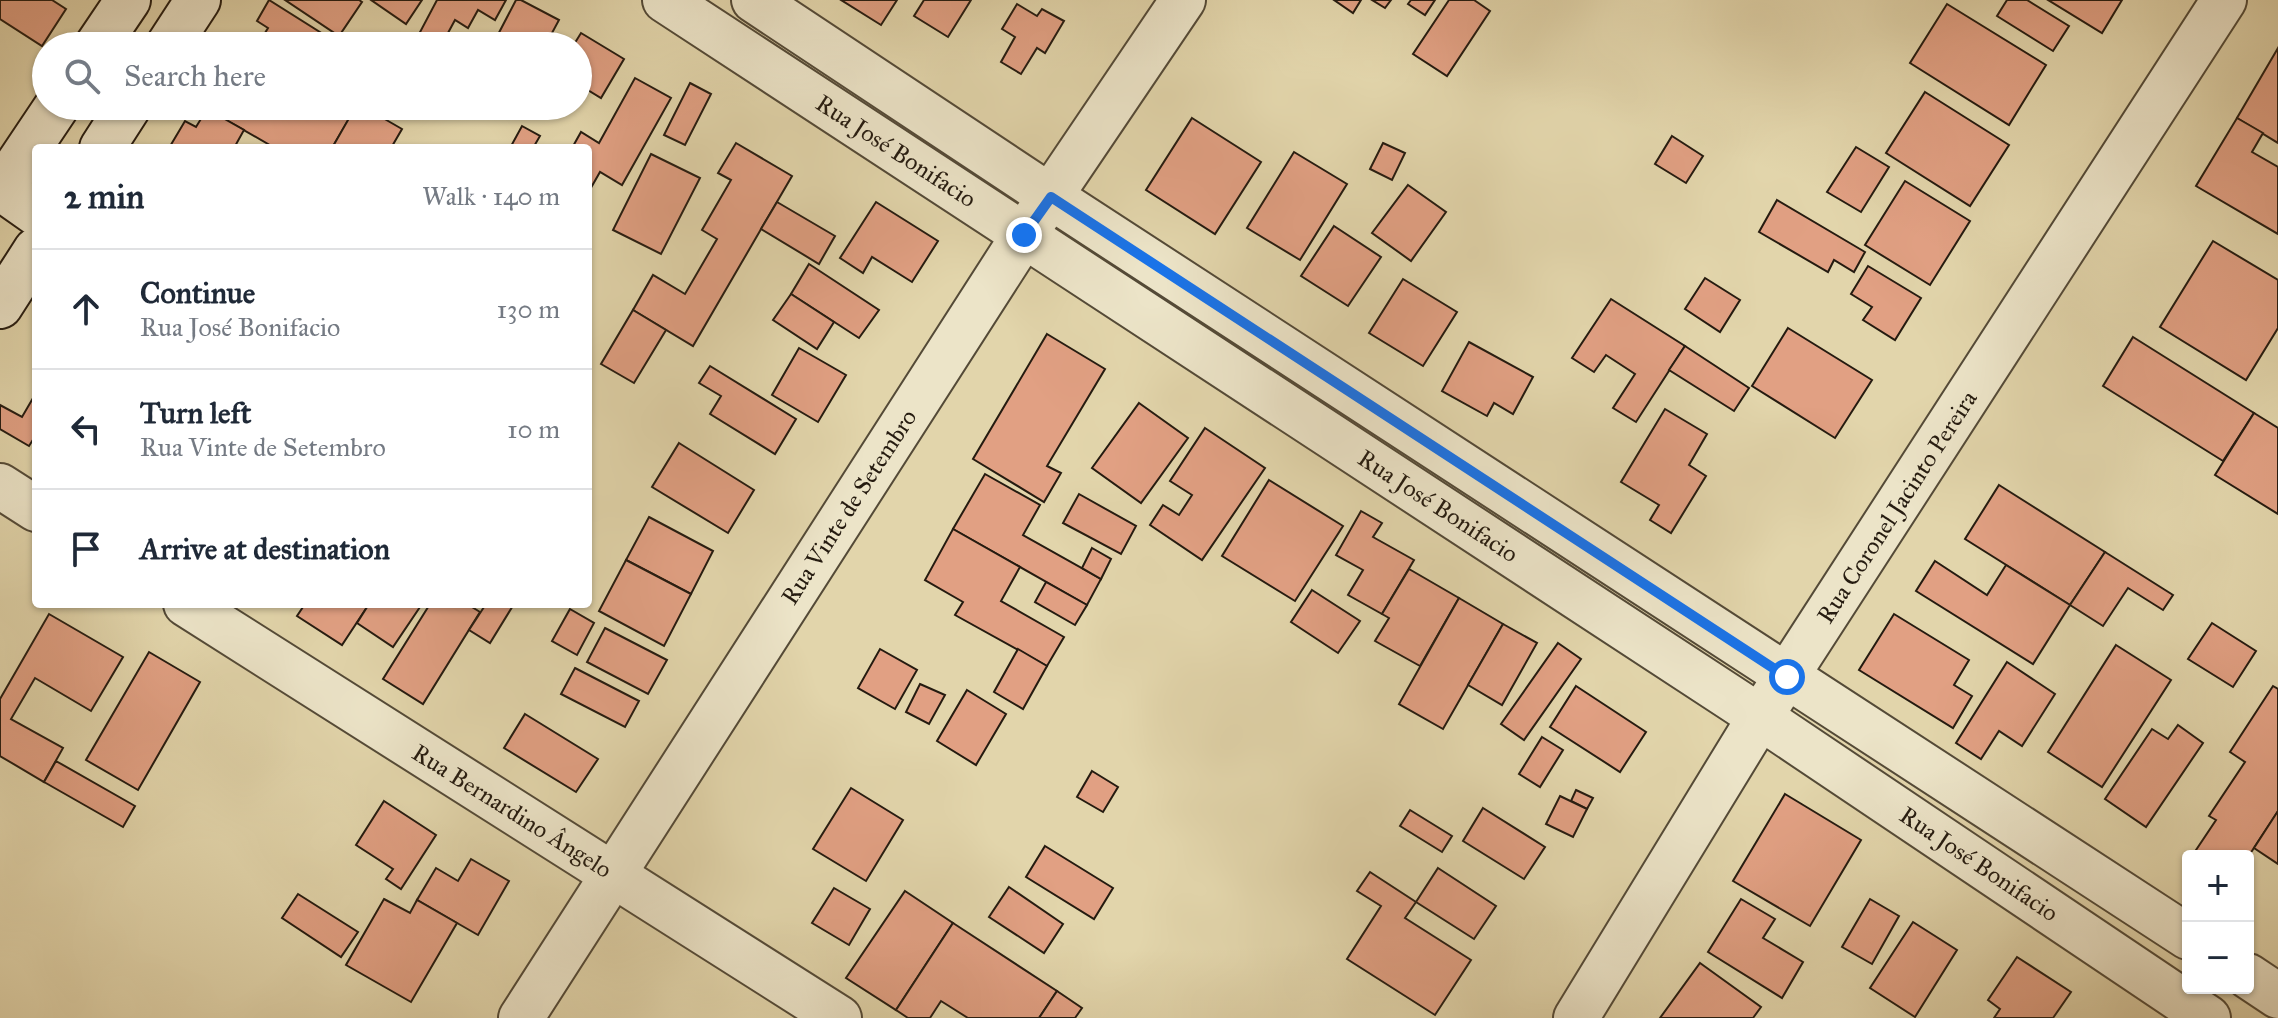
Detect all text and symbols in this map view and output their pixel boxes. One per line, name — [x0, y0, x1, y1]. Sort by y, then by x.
search box — [32, 32, 592, 120]
icon: search — [60, 54, 104, 98]
text: Search here — [124, 58, 266, 94]
street label: Rua José Bonifacio — [810, 88, 982, 214]
text: 2 min — [64, 176, 144, 217]
text: Walk · 140 m — [422, 180, 560, 212]
route end — [1006, 217, 1042, 253]
text: Continue — [140, 275, 255, 311]
icon: ahead — [64, 287, 108, 331]
text: 130 m — [497, 293, 560, 325]
text: Rua José Bonifacio — [140, 311, 340, 343]
street label: Rua Coronel Jacinto Pereira — [1810, 384, 1984, 629]
text: Turn left — [140, 395, 251, 431]
street label: Rua Vinte de Setembro — [775, 404, 923, 610]
icon: left — [64, 407, 108, 451]
text: 10 m — [507, 413, 560, 445]
text: Rua Vinte de Setembro — [140, 431, 386, 463]
street label: Rua José Bonifacio — [1352, 443, 1524, 569]
icon: arrive — [64, 527, 108, 571]
text: Arrive at destination — [140, 531, 390, 567]
route start — [1769, 659, 1805, 695]
street label: Rua Bernardino Ângelo — [407, 737, 617, 885]
street label: Rua José Bonifacio — [1894, 800, 2064, 928]
map controls — [2182, 850, 2254, 994]
button: + — [2182, 850, 2254, 922]
button: − — [2182, 922, 2254, 994]

